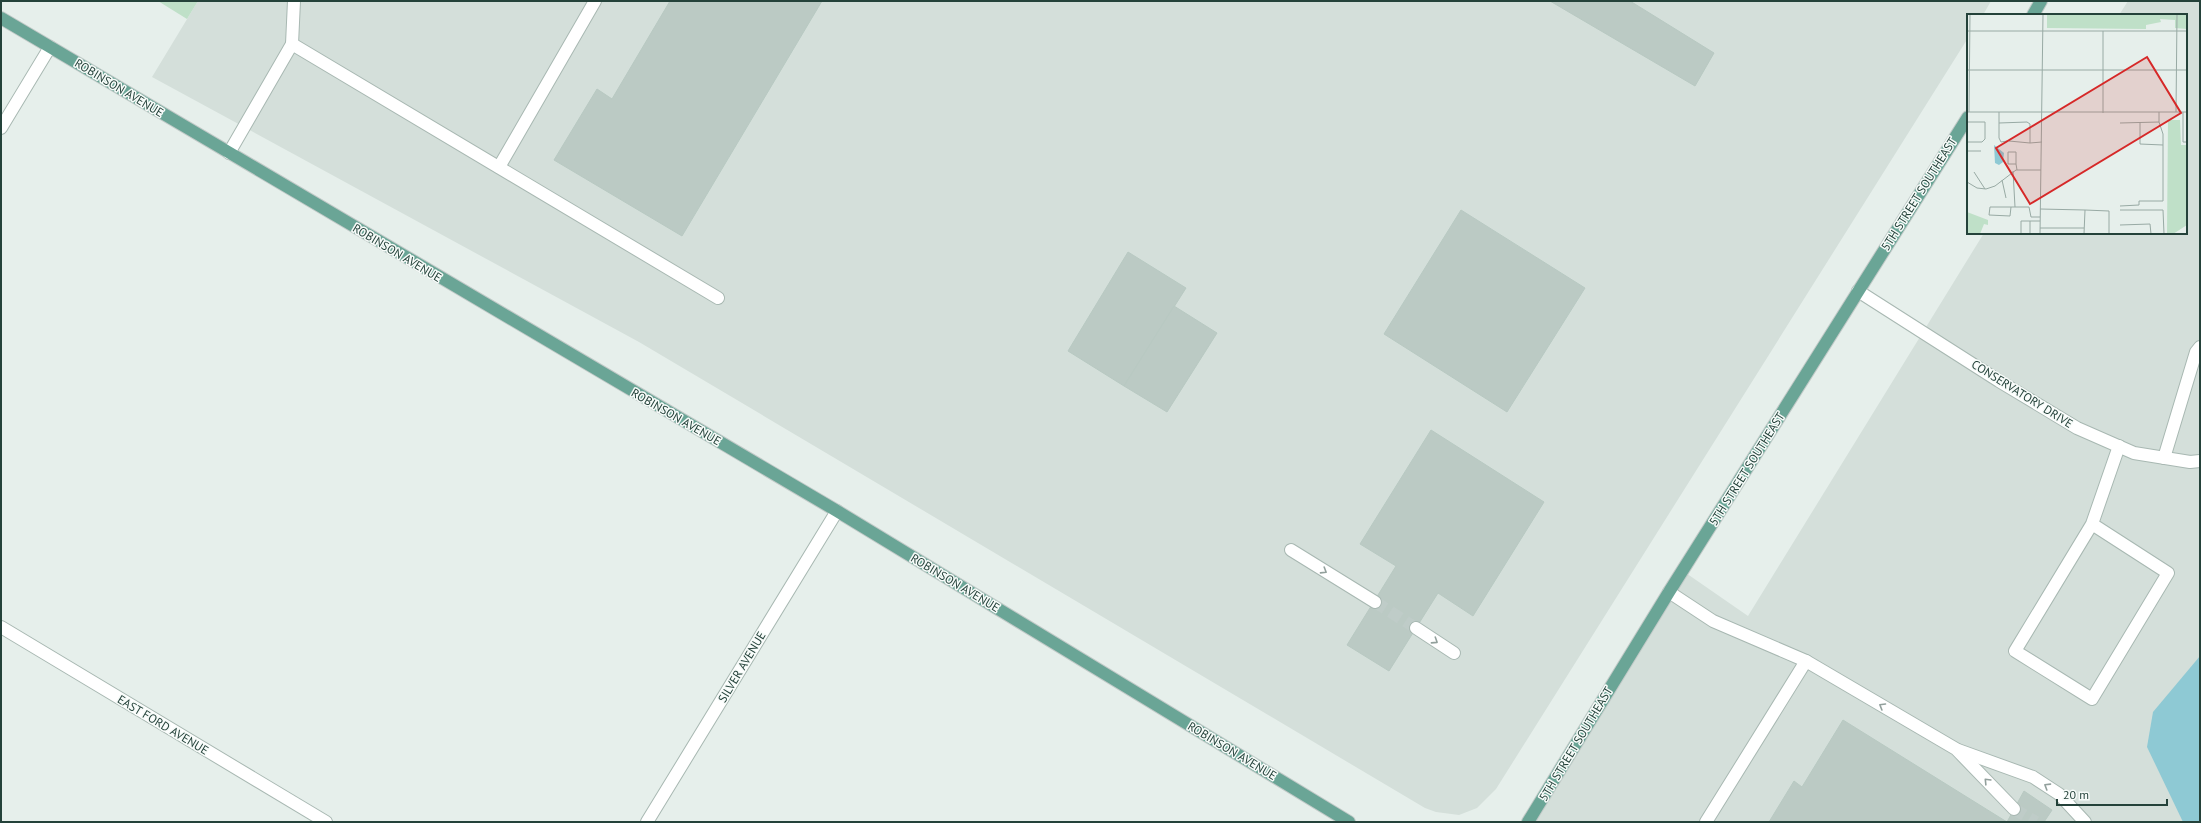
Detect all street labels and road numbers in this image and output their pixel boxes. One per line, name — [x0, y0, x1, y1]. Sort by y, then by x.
street label: ROBINSON AVENUE — [72, 55, 166, 120]
street label: 5TH STREET SOUTHEAST — [1878, 134, 1960, 253]
street label: ROBINSON AVENUE — [350, 220, 444, 285]
street label: CONSERVATORY DRIVE — [1969, 356, 2076, 431]
street label: ROBINSON AVENUE — [629, 385, 724, 448]
street label: 5TH STREET SOUTHEAST — [1706, 409, 1788, 528]
street label: ROBINSON AVENUE — [908, 550, 1002, 615]
street label: SILVER AVENUE — [715, 629, 769, 705]
street label: 5TH STREET SOUTHEAST — [1536, 684, 1616, 804]
street label: EAST FORD AVENUE — [115, 691, 211, 758]
street label: ROBINSON AVENUE — [1185, 718, 1279, 783]

